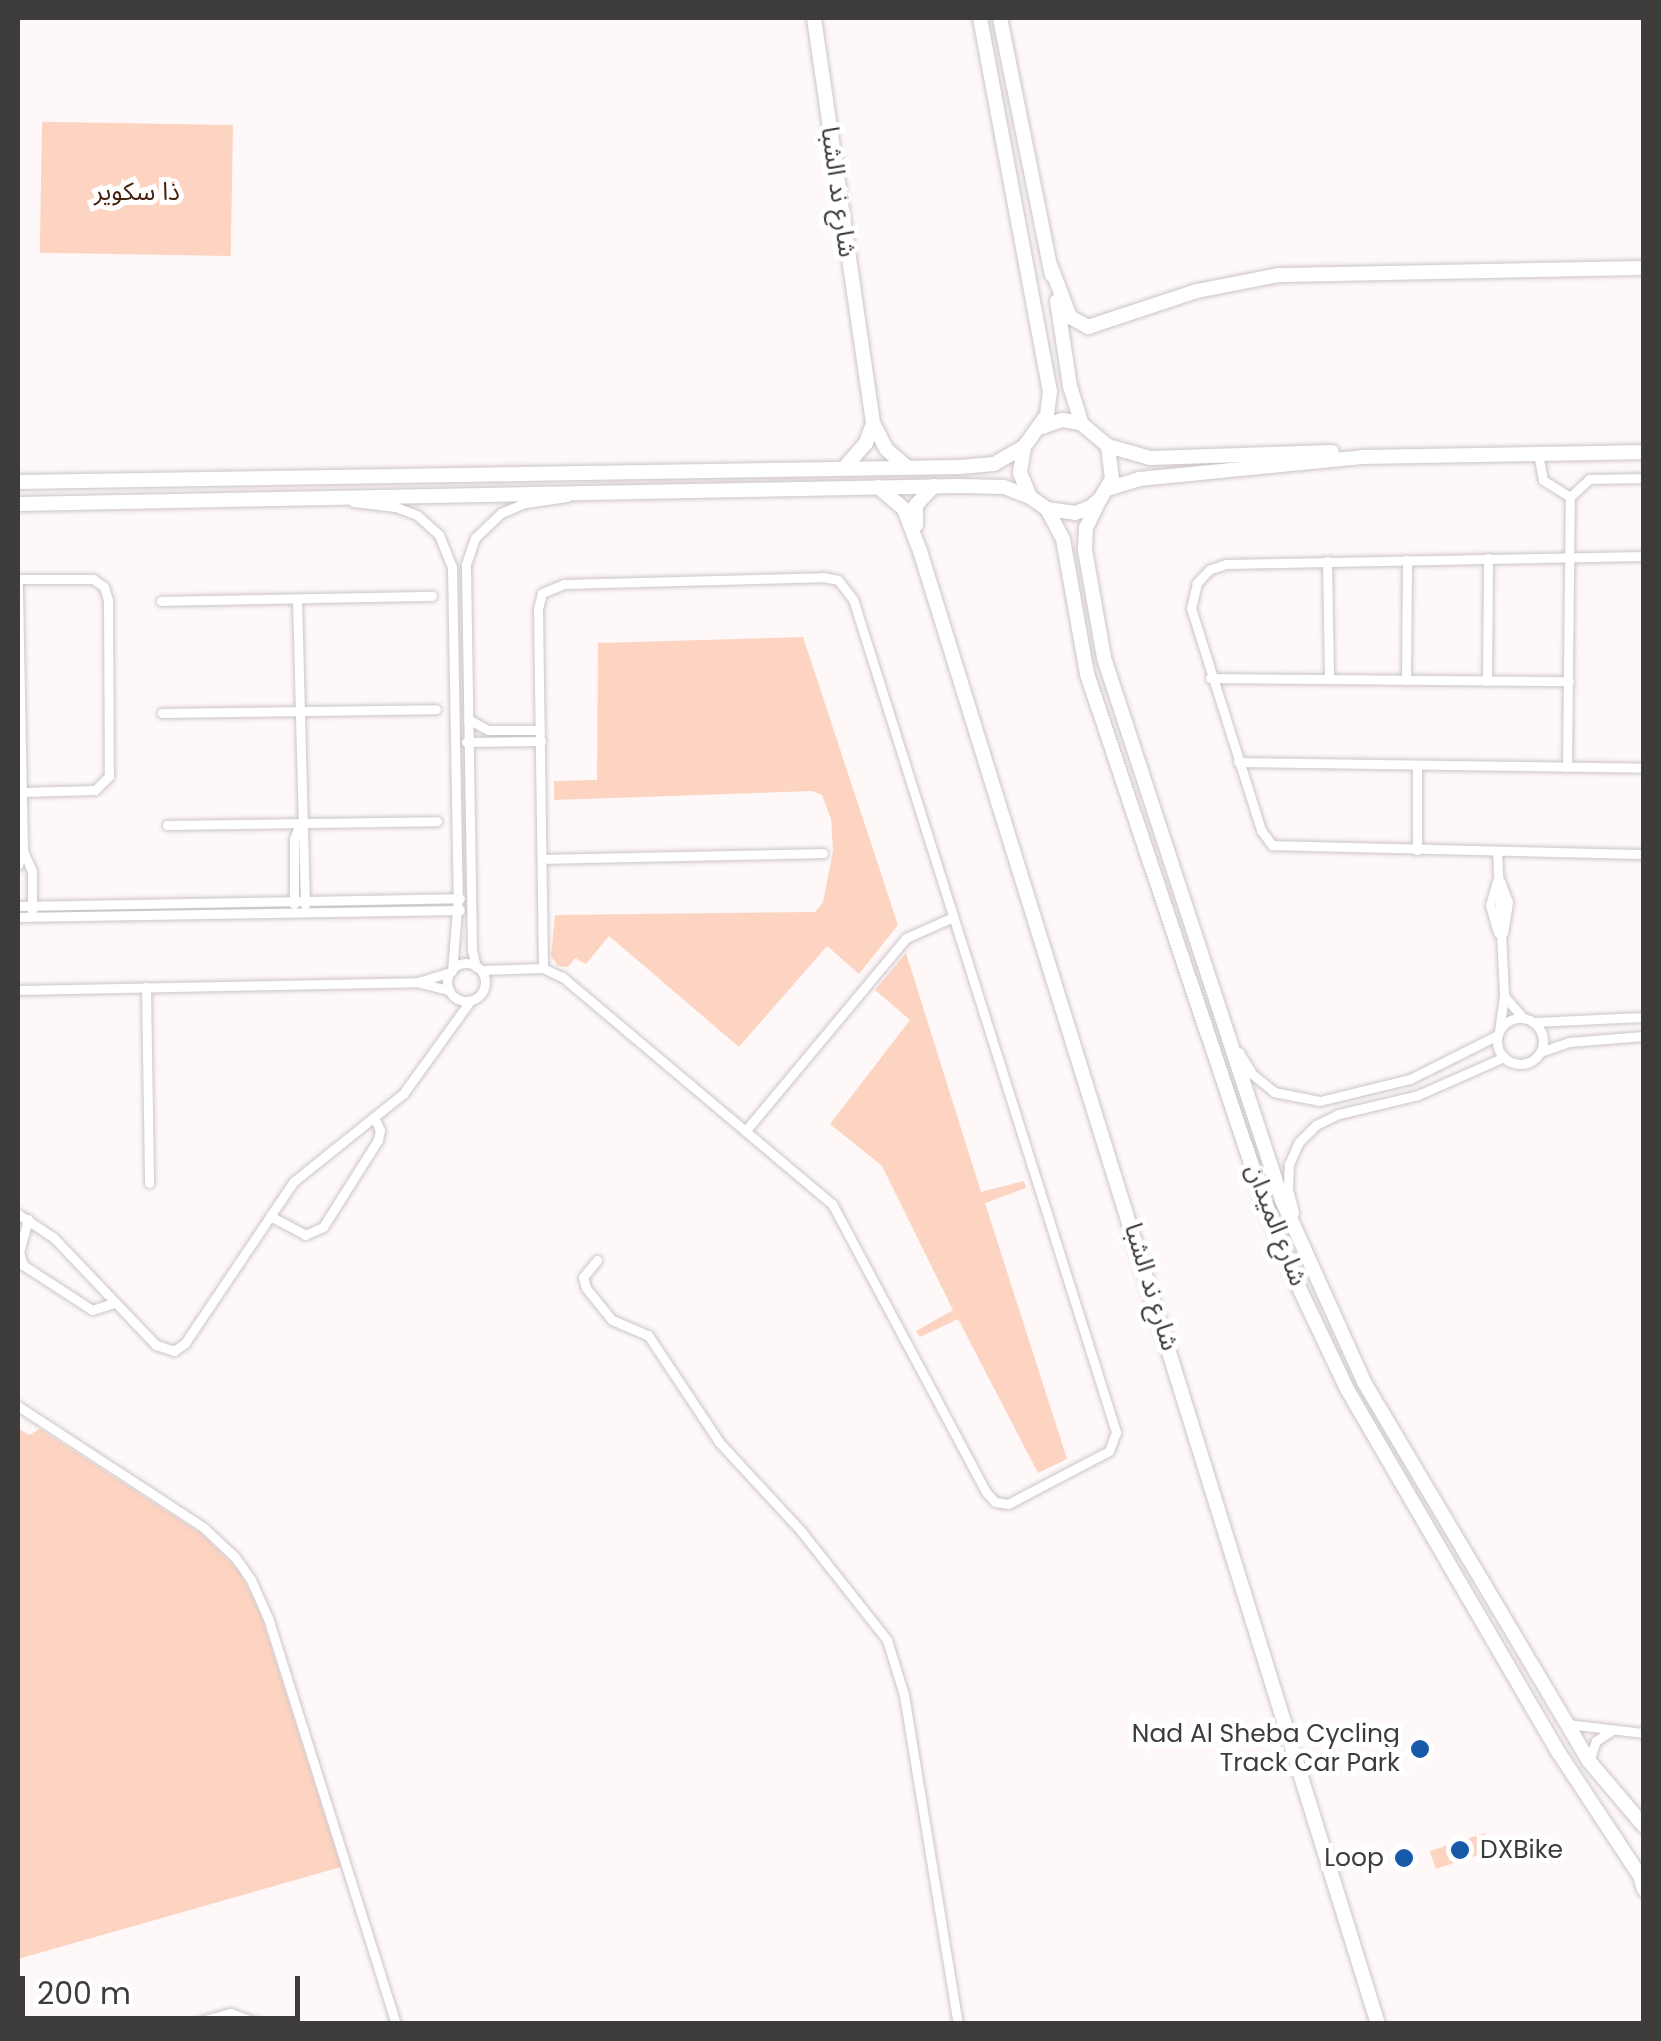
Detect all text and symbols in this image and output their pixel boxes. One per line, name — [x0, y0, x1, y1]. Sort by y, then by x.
street label: شارع ند الشبا — [814, 125, 862, 259]
park label: ذا سكوير — [94, 177, 180, 207]
street label: شارع الميدان — [1239, 1160, 1313, 1290]
street label: شارع ند الشبا — [1117, 1220, 1185, 1354]
place label: Nad Al Sheba Cycling Track Car Park — [1132, 1720, 1400, 1779]
marker: Nad Al Sheba Cycling Track Car Park — [1409, 1738, 1431, 1760]
place label: DXBike — [1480, 1835, 1563, 1865]
marker: DXBike — [1449, 1839, 1471, 1861]
place label: Loop — [1324, 1843, 1384, 1873]
marker: Loop — [1393, 1847, 1415, 1869]
scale bar — [25, 1956, 305, 2018]
text: 200 m — [37, 1972, 131, 2015]

